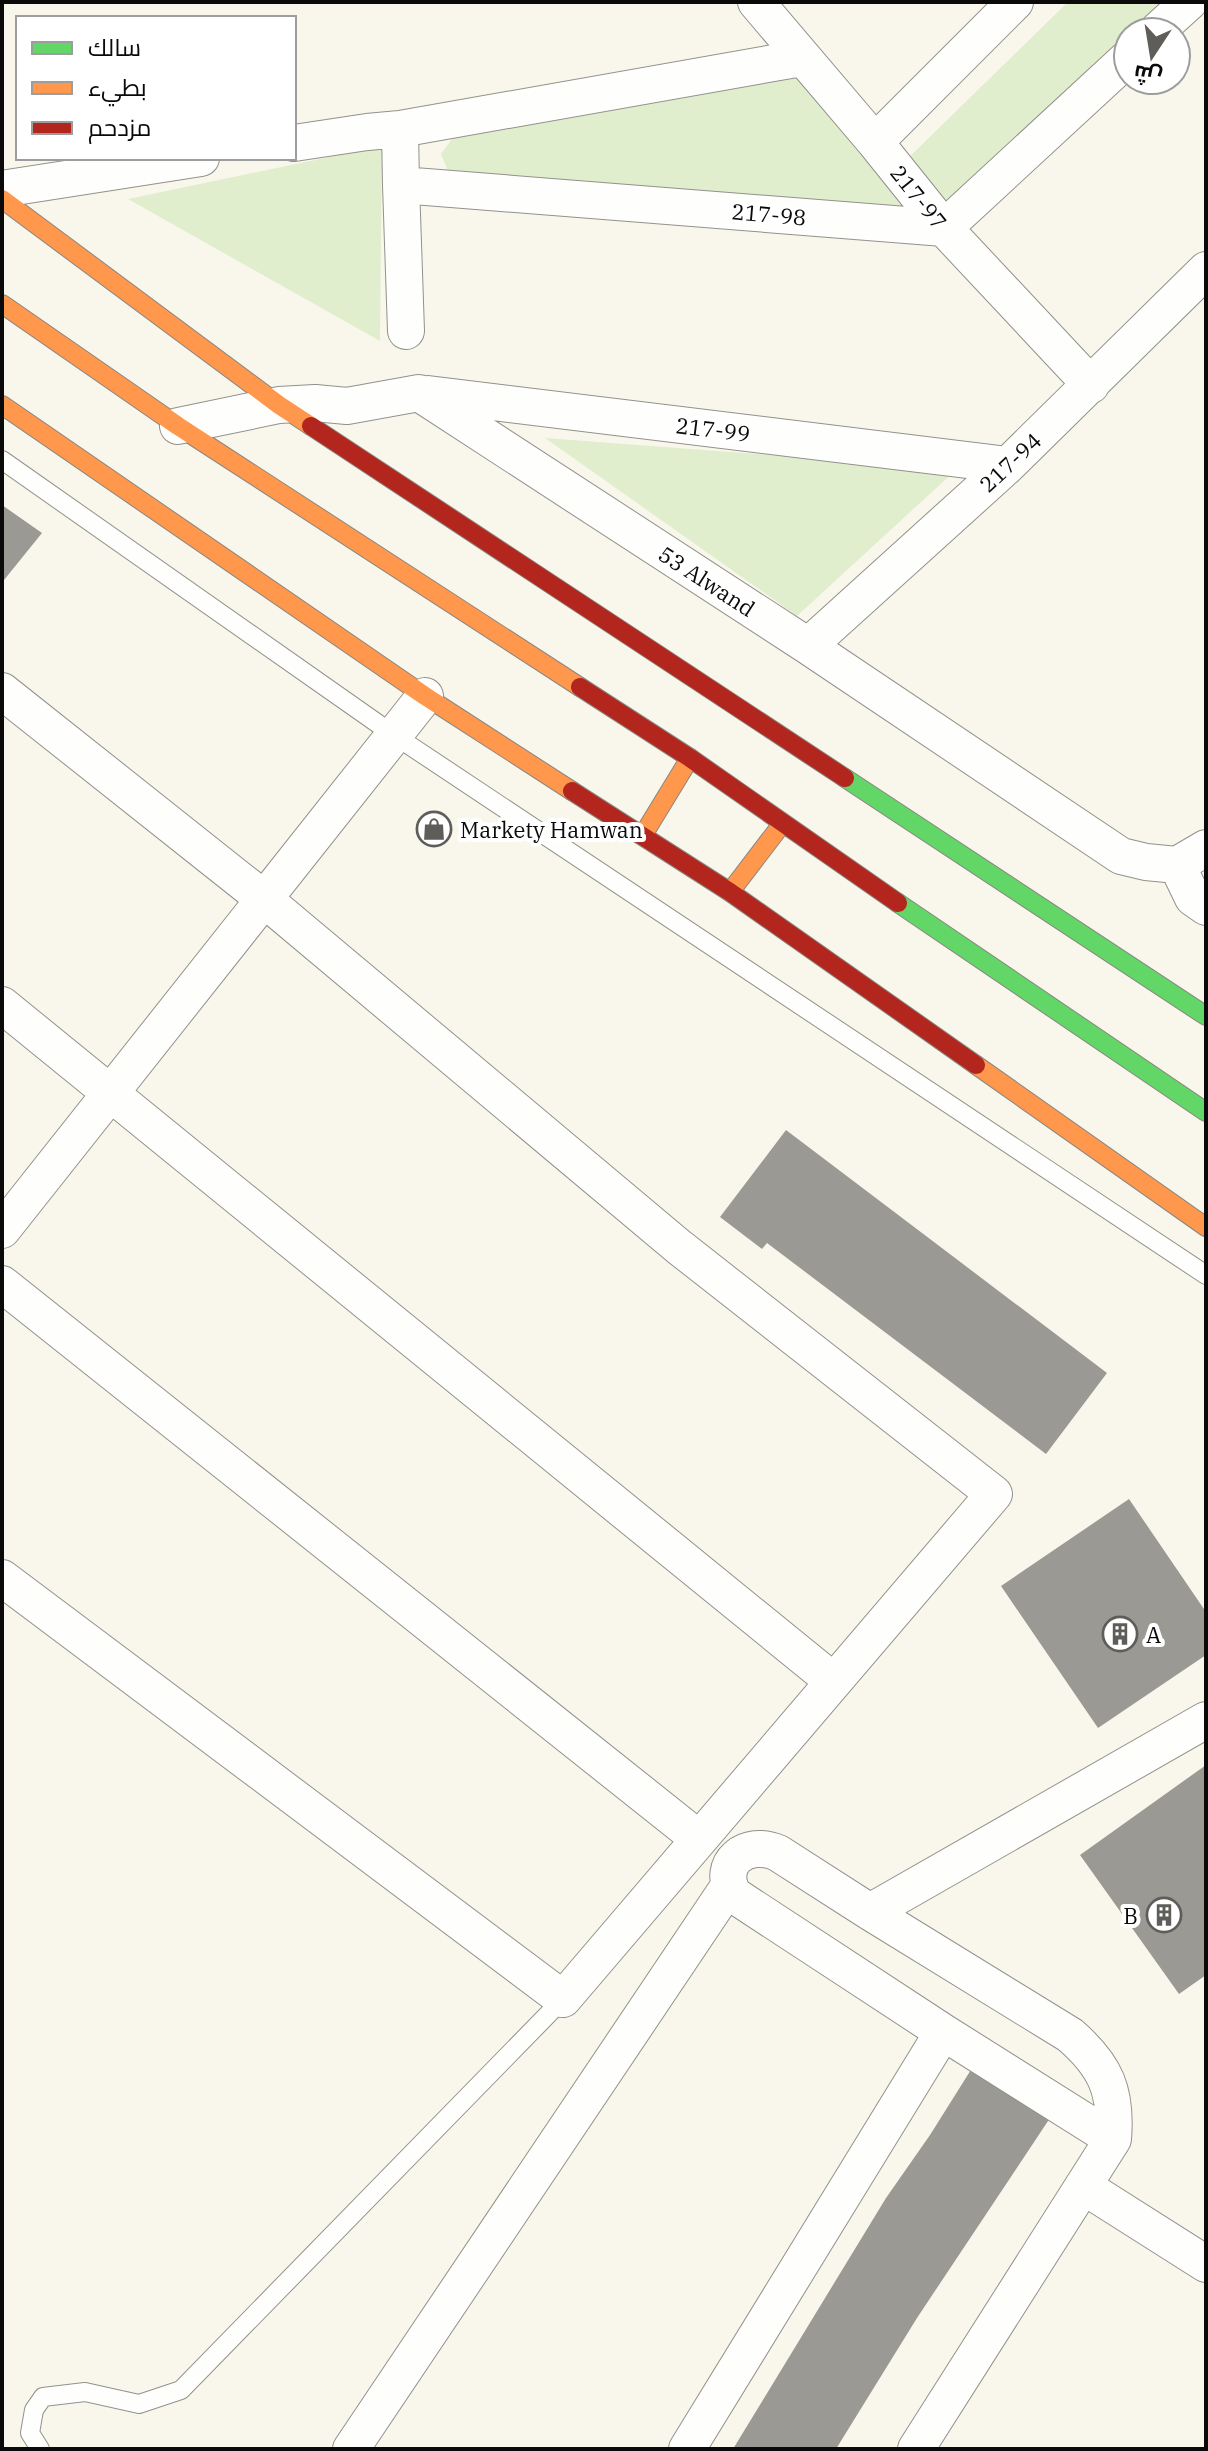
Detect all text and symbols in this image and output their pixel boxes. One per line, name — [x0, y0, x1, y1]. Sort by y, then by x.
legend — [16, 16, 296, 160]
north arrow — [1112, 16, 1192, 96]
text: سالك — [88, 31, 141, 63]
text: ش — [1131, 59, 1165, 93]
text: بطيء — [88, 71, 147, 107]
text: مزدحم — [88, 111, 151, 144]
street label: 217-97 — [884, 159, 954, 235]
street label: 217-98 — [731, 196, 807, 232]
street label: 217-99 — [674, 410, 752, 448]
street label: 217-94 — [973, 426, 1047, 498]
street label: 53 Alwand — [653, 539, 761, 623]
shop icon: Markety Hamwan — [415, 810, 453, 848]
place label: Markety Hamwan — [460, 815, 643, 844]
building icon: A — [1101, 1615, 1139, 1653]
place label: A — [1146, 1620, 1161, 1649]
building icon: B — [1145, 1896, 1183, 1934]
place label: B — [1123, 1901, 1138, 1930]

